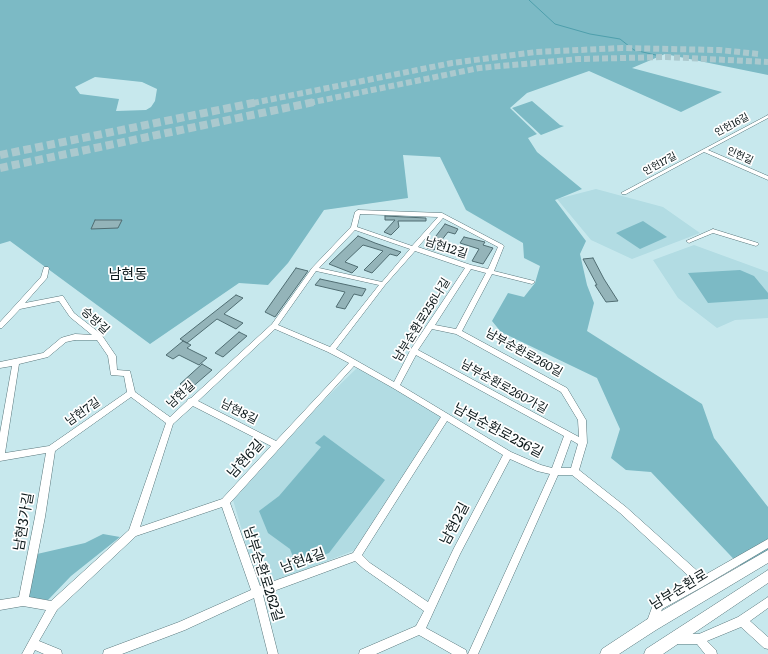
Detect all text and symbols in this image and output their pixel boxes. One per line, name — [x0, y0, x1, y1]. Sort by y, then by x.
street label: 인헌16길 — [713, 111, 751, 139]
street label: 인헌길 — [725, 145, 755, 167]
street label: 인헌17길 — [641, 150, 679, 178]
street label: 남현12길 — [423, 234, 469, 262]
district label: 남현동 — [109, 267, 147, 283]
street label: 남부순환로256나길 — [390, 276, 454, 364]
street label: 승방길 — [78, 304, 112, 338]
street label: 남부순환로260길 — [483, 326, 565, 380]
street label: 남부순환로260가길 — [458, 357, 550, 417]
street label: 남현길 — [164, 378, 198, 412]
street label: 남현7길 — [63, 395, 103, 429]
street label: 남현8길 — [218, 397, 260, 427]
street label: 남부순환로256길 — [450, 400, 546, 462]
street label: 남현6길 — [224, 436, 268, 482]
street label: 남현3가길 — [11, 491, 37, 553]
street label: 남현2길 — [437, 500, 473, 548]
street label: 남부순환로262길 — [240, 524, 286, 624]
street label: 남현4길 — [278, 545, 328, 577]
street label: 남부순환로 — [647, 566, 711, 614]

